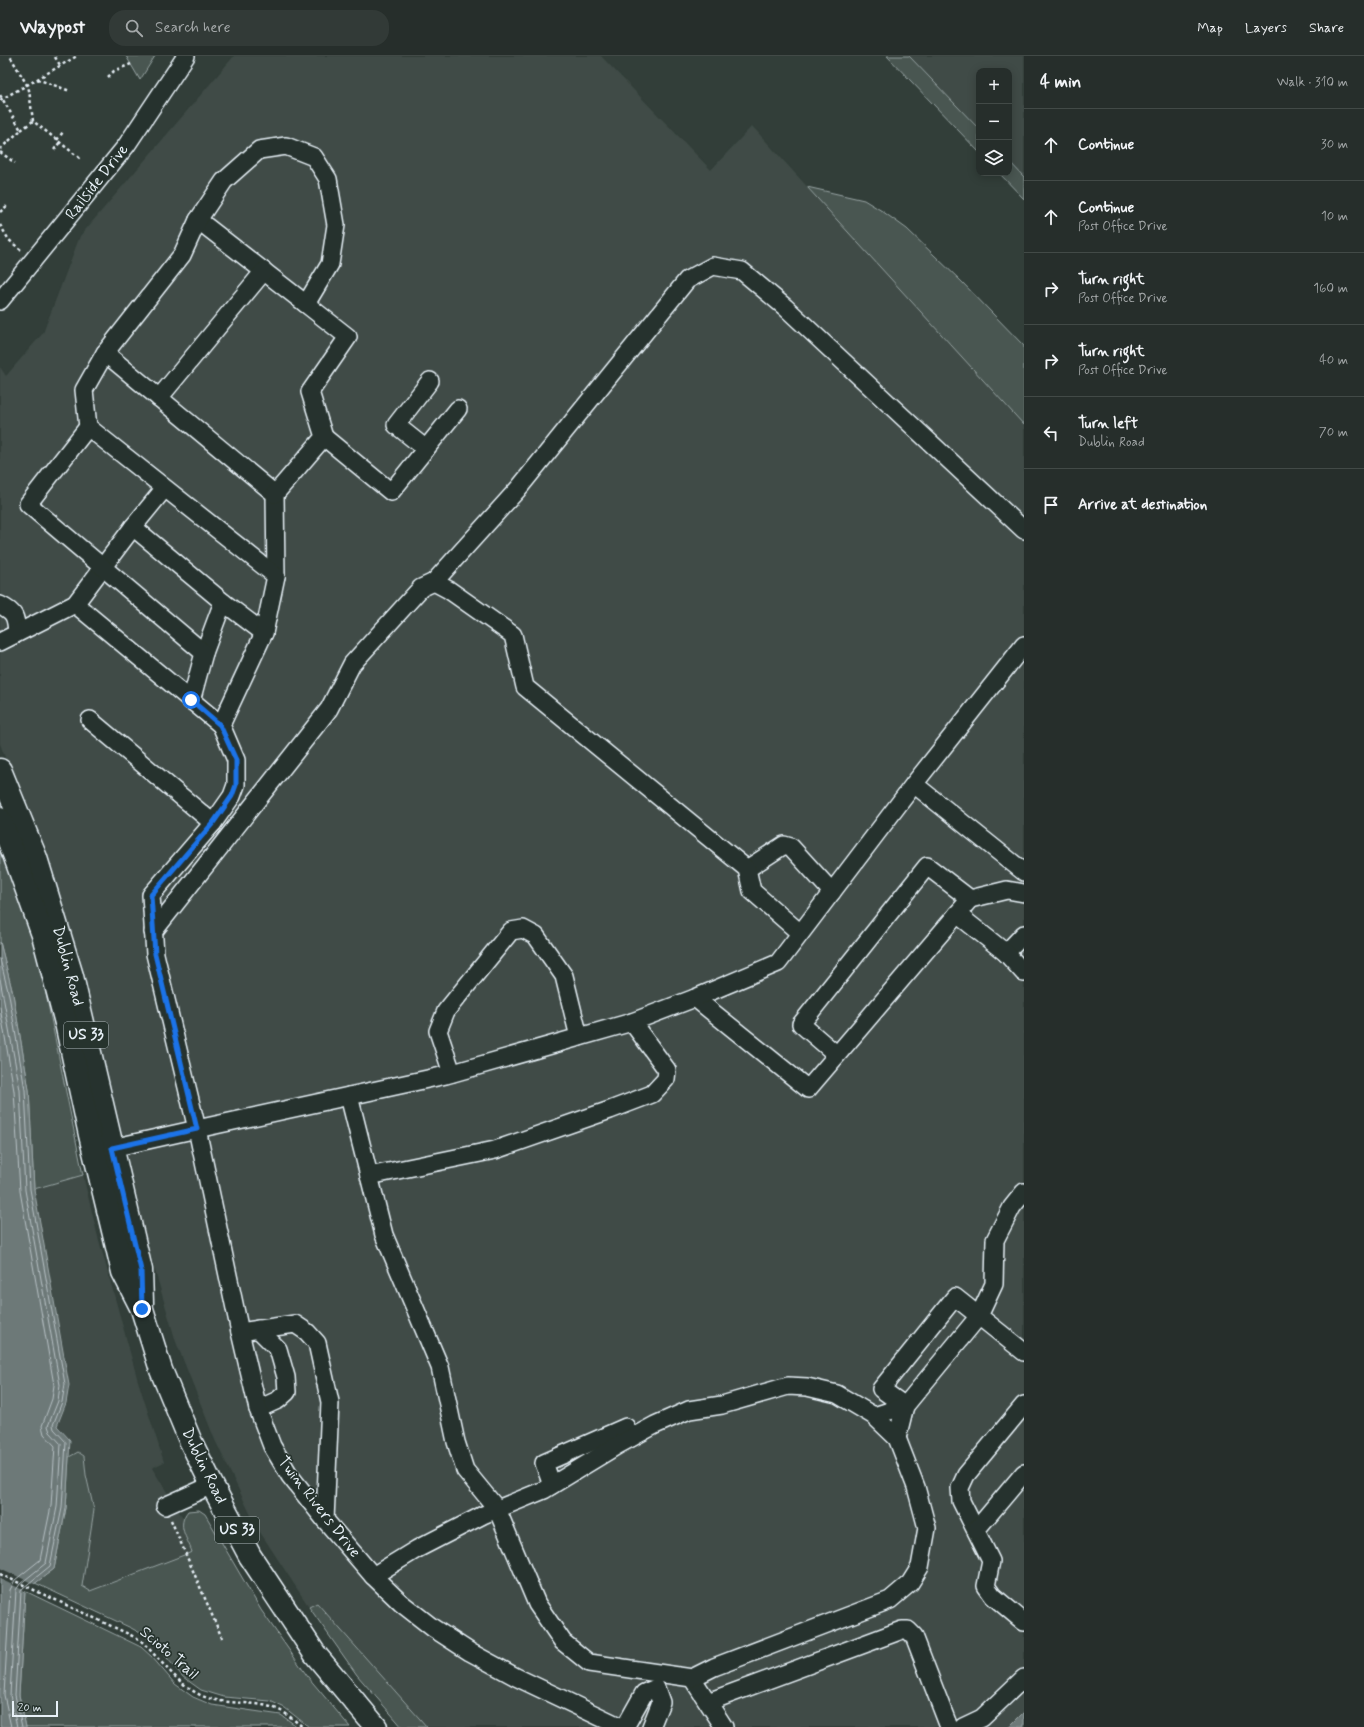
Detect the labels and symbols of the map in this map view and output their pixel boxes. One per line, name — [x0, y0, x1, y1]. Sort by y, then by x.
street label: Railside Drive — [61, 139, 134, 224]
route start — [182, 691, 200, 709]
street label: Dublin Road — [47, 924, 89, 1008]
road number: US 33 — [64, 1022, 108, 1048]
route end — [133, 1300, 151, 1318]
street label: Dublin Road — [177, 1425, 231, 1507]
street label: Twin Rivers Drive — [273, 1452, 365, 1562]
road number: US 33 — [215, 1517, 259, 1543]
street label: Scioto Trail — [135, 1622, 203, 1684]
scale bar — [12, 1699, 58, 1718]

